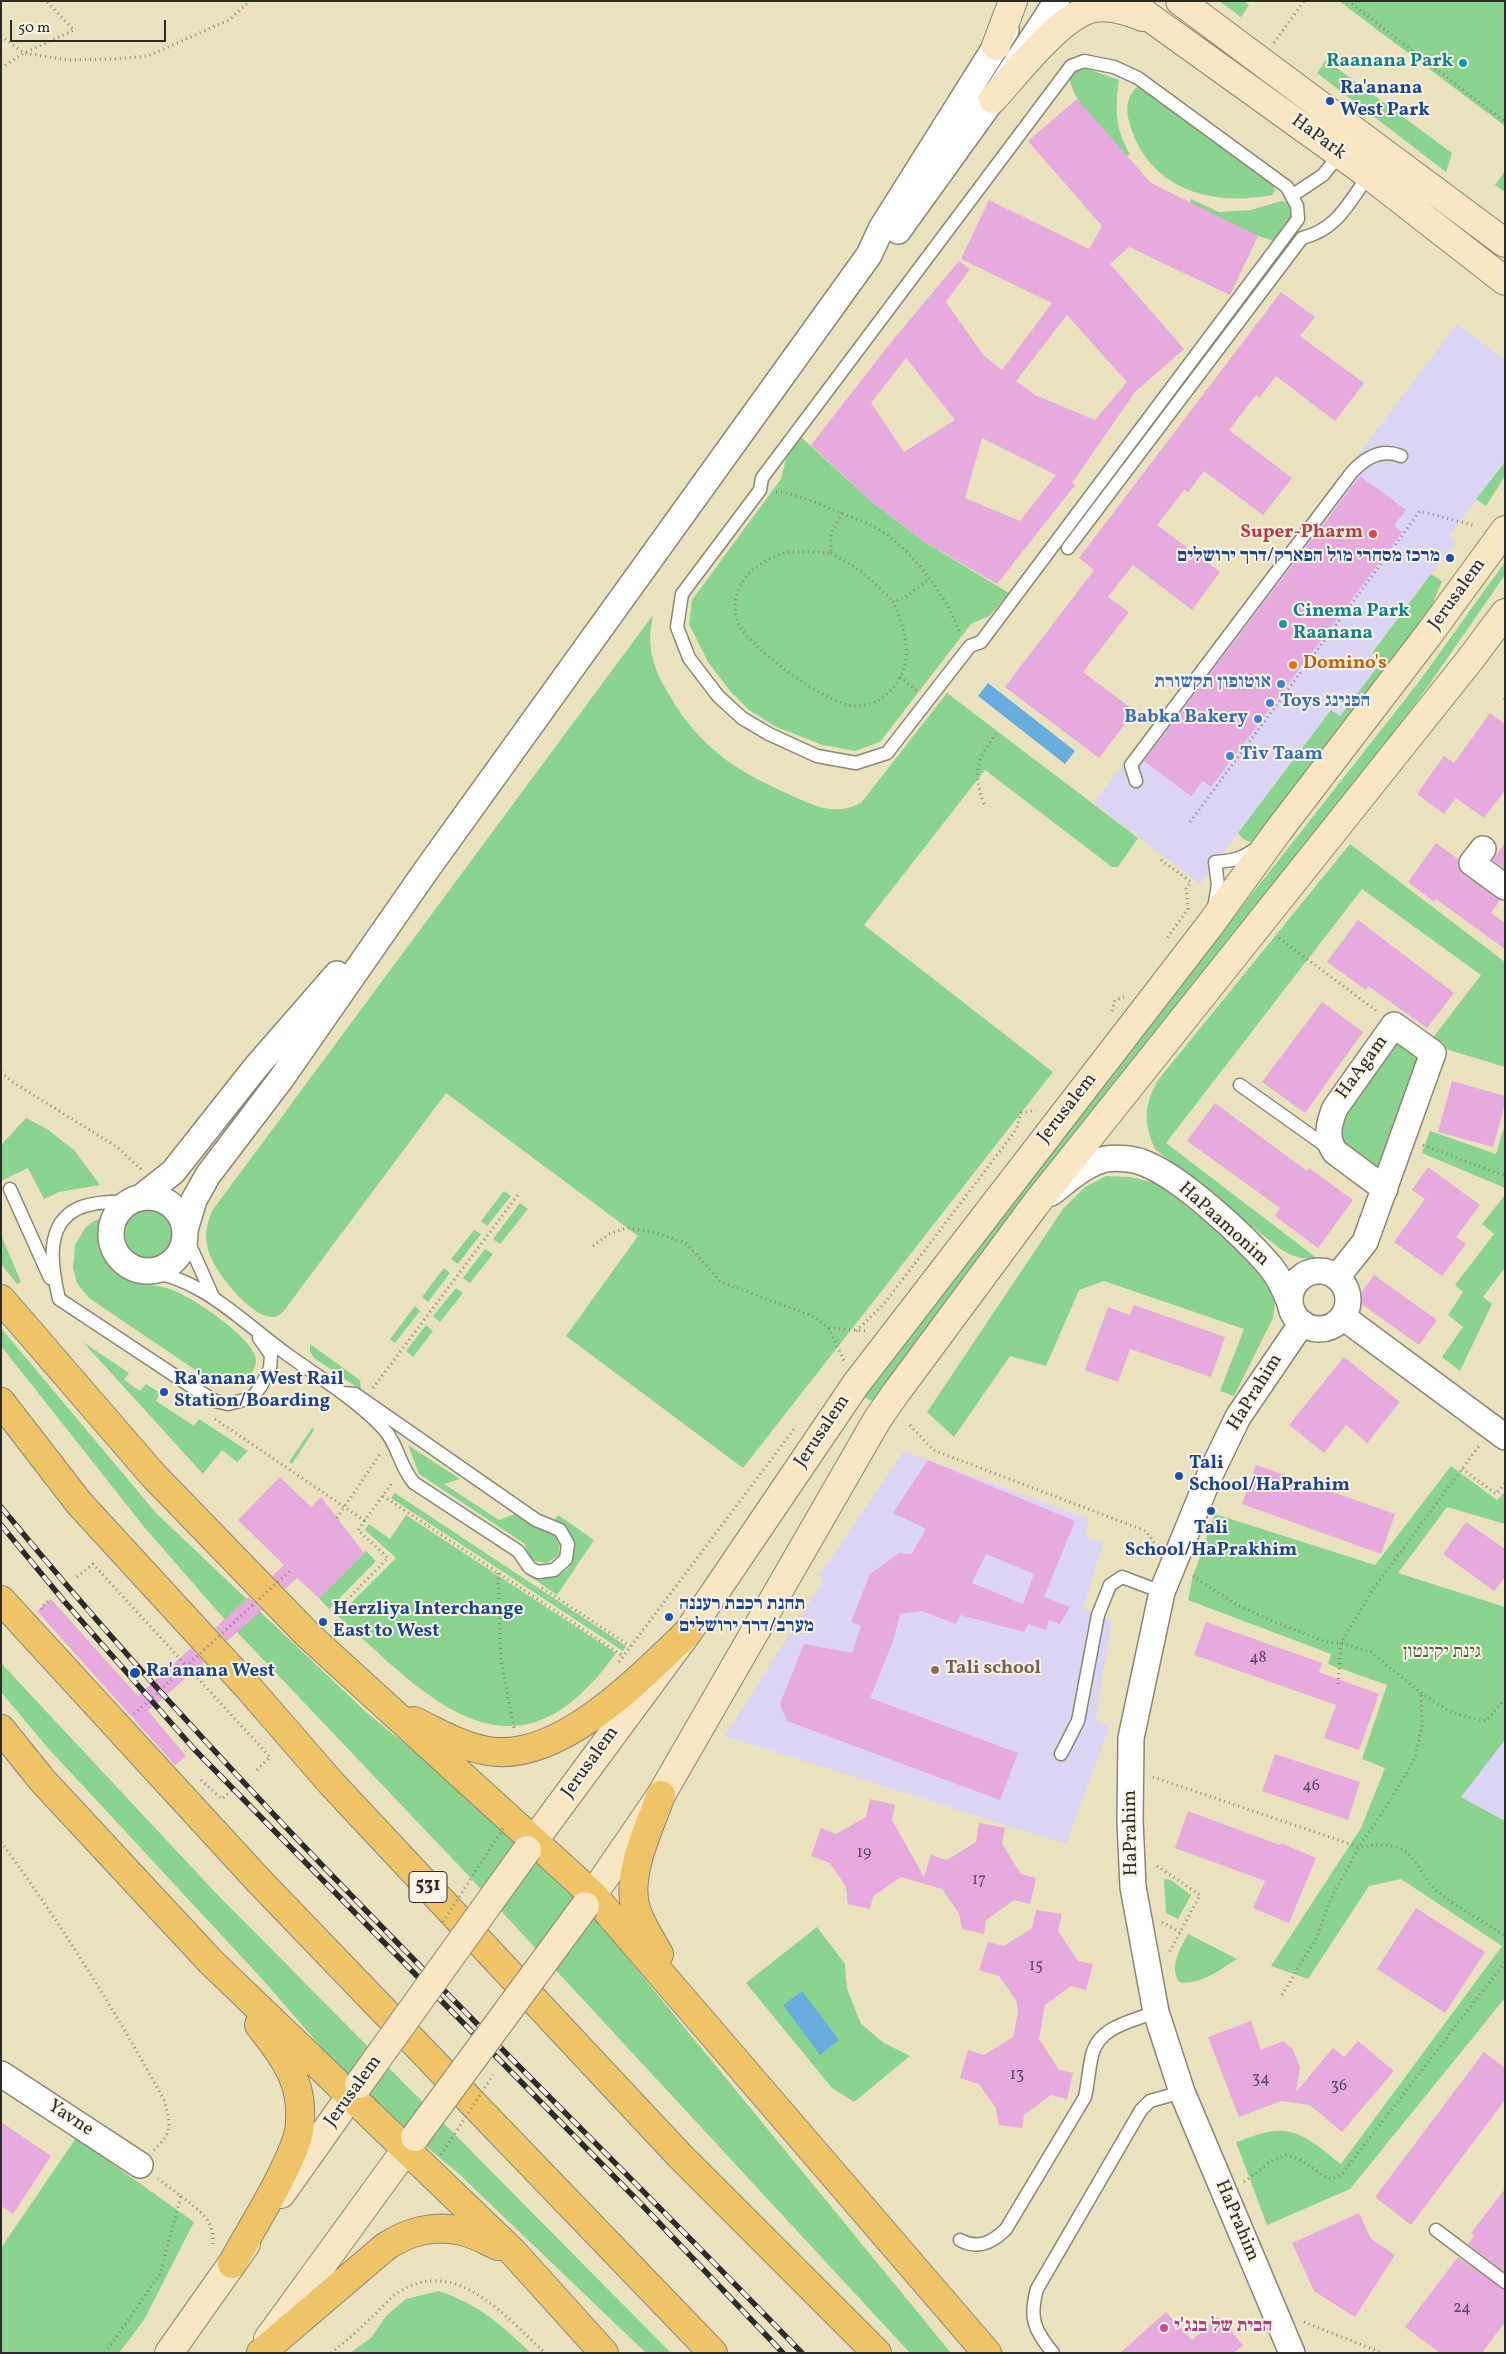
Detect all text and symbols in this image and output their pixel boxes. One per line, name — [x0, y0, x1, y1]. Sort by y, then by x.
scale bar — [12, 10, 169, 42]
text: 50 m — [18, 18, 50, 39]
place label: Raanana Park — [1326, 52, 1453, 74]
marker: Raanana Park — [1457, 57, 1469, 69]
place label: Ra'anana West Park — [1340, 79, 1430, 123]
marker: Ra'anana West Park — [1324, 95, 1336, 107]
street label: HaPark — [1286, 110, 1350, 166]
place label: Super-Pharm — [1240, 523, 1363, 545]
marker: Super-Pharm — [1367, 528, 1379, 540]
place label: מרכז מסחרי מול הפארק/דרך ירושלים — [1177, 547, 1440, 569]
marker: מרכז מסחרי מול הפארק/דרך ירושלים — [1444, 552, 1456, 564]
street label: Jerusalem — [1424, 555, 1492, 635]
place label: Cinema Park Raanana — [1293, 602, 1409, 646]
marker: Cinema Park Raanana — [1277, 618, 1289, 630]
place label: Domino's — [1303, 654, 1387, 676]
marker: Domino's — [1287, 659, 1299, 671]
place label: אוטופון תקשורת — [1154, 673, 1271, 695]
marker: אוטופון תקשורת — [1275, 678, 1287, 690]
place label: Toys הפנינג — [1280, 692, 1370, 714]
marker: Toys הפנינג — [1264, 697, 1276, 709]
place label: Babka Bakery — [1124, 708, 1248, 730]
marker: Babka Bakery — [1252, 713, 1264, 725]
place label: Tiv Taam — [1240, 745, 1323, 767]
marker: Tiv Taam — [1224, 750, 1236, 762]
street label: HaAgam — [1332, 1032, 1394, 1104]
street label: Jerusalem — [1033, 1069, 1103, 1149]
street label: HaPaamonim — [1173, 1178, 1273, 1272]
street label: HaPrahim — [1224, 1350, 1288, 1436]
place label: Ra'anana West Rail Station/Boarding — [174, 1370, 344, 1414]
marker: Ra'anana West Rail Station/Boarding — [158, 1386, 170, 1398]
street label: Jerusalem — [790, 1391, 856, 1473]
place label: Tali School/HaPrahim — [1189, 1454, 1350, 1498]
marker: Tali School/HaPrahim — [1173, 1470, 1185, 1482]
marker: Tali School/HaPrakhim — [1205, 1505, 1217, 1517]
place label: Tali School/HaPrakhim — [1125, 1519, 1297, 1563]
place label: תחנת רכבת רעננה מערב/דרך ירושלים — [679, 1595, 814, 1639]
place label: Herzliya Interchange East to West — [333, 1600, 523, 1644]
marker: תחנת רכבת רעננה מערב/דרך ירושלים — [663, 1611, 675, 1623]
marker: Herzliya Interchange East to West — [317, 1616, 329, 1628]
park label: גינת יקינטון — [1403, 1643, 1481, 1665]
house number: 48 — [1249, 1649, 1267, 1669]
place label: Tali school — [945, 1659, 1041, 1681]
place label: Ra'anana West — [146, 1662, 275, 1684]
marker: Tali school — [929, 1664, 941, 1676]
marker: Ra'anana West — [128, 1666, 142, 1680]
street label: Jerusalem — [557, 1723, 625, 1803]
house number: 46 — [1302, 1777, 1320, 1797]
street label: HaPrahim — [1120, 1790, 1144, 1876]
house number: 19 — [857, 1844, 871, 1864]
road number: 531 — [409, 1871, 447, 1902]
house number: 17 — [972, 1871, 986, 1891]
house number: 15 — [1029, 1957, 1043, 1977]
street label: Jerusalem — [320, 2052, 388, 2132]
house number: 13 — [1010, 2066, 1024, 2086]
house number: 34 — [1252, 2070, 1270, 2090]
house number: 36 — [1331, 2077, 1347, 2097]
street label: Yavne — [43, 2096, 97, 2142]
street label: HaPrahim — [1209, 2177, 1263, 2265]
house number: 24 — [1453, 2299, 1471, 2319]
place label: הבית של בנג'י — [1174, 2317, 1272, 2339]
marker: הבית של בנג'י — [1158, 2322, 1170, 2334]

